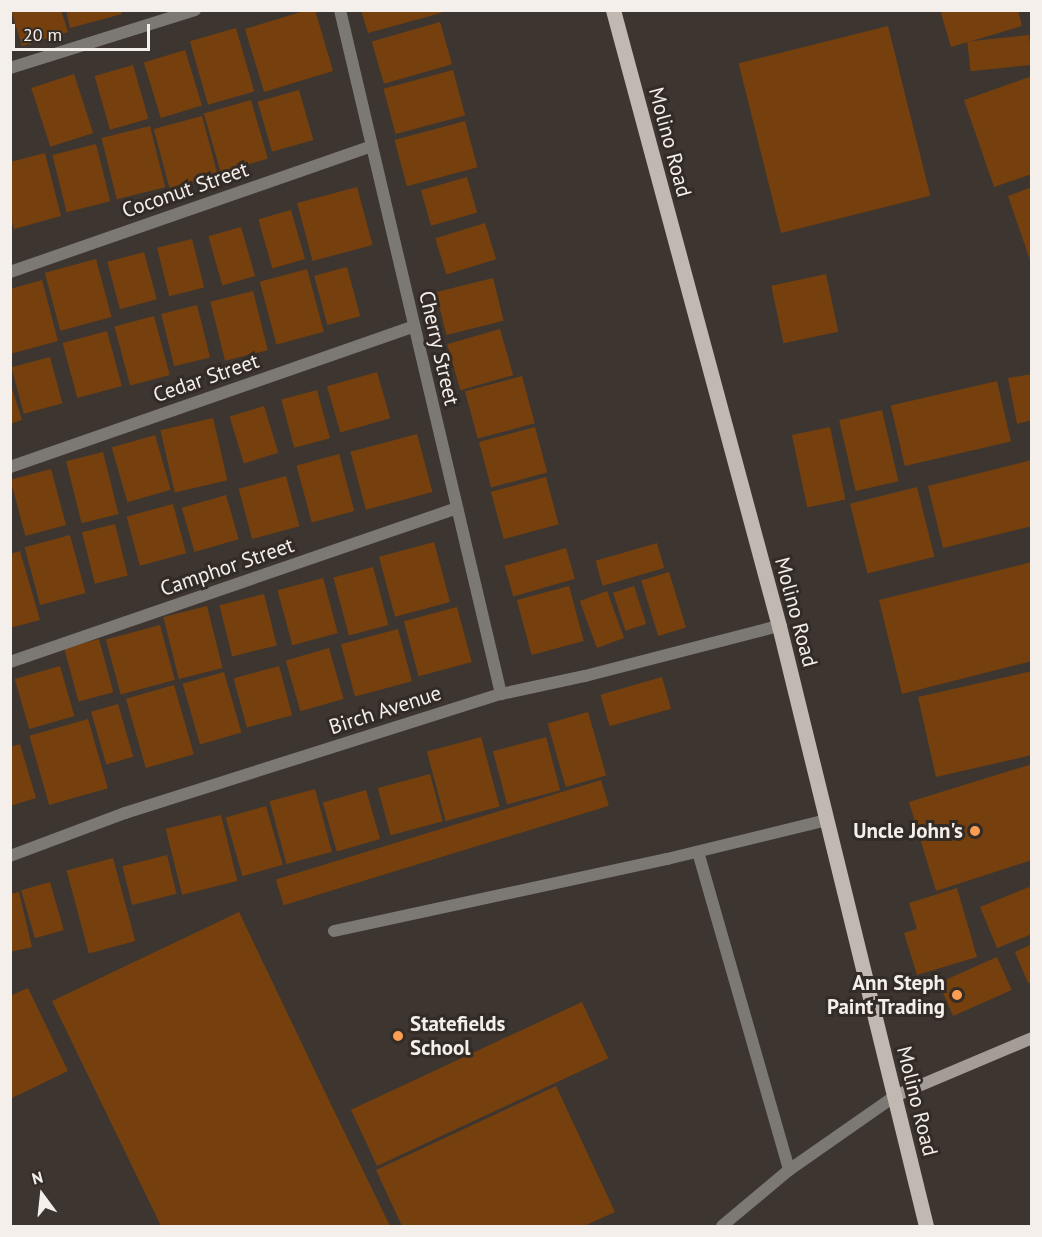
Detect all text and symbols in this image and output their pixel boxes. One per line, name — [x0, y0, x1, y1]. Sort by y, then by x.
scale bar — [15, 12, 153, 50]
text: 20 m — [23, 23, 62, 46]
street label: Molino Road — [643, 84, 697, 200]
street label: Coconut Street — [119, 157, 251, 223]
street label: Cherry Street — [414, 288, 464, 408]
street label: Cedar Street — [150, 348, 262, 408]
street label: Camphor Street — [157, 532, 297, 602]
street label: Molino Road — [769, 554, 823, 670]
street label: Birch Avenue — [325, 680, 445, 740]
place label: Uncle John's — [853, 818, 963, 844]
marker: Uncle John's — [968, 824, 982, 838]
place label: Ann Steph Paint Trading — [826, 970, 945, 1020]
marker: Ann Steph Paint Trading — [950, 988, 964, 1002]
place label: Statefields School — [410, 1011, 505, 1061]
marker: Statefields School — [391, 1029, 405, 1043]
street label: Molino Road — [891, 1043, 943, 1159]
north arrow — [12, 1165, 72, 1225]
text: N — [30, 1167, 45, 1189]

